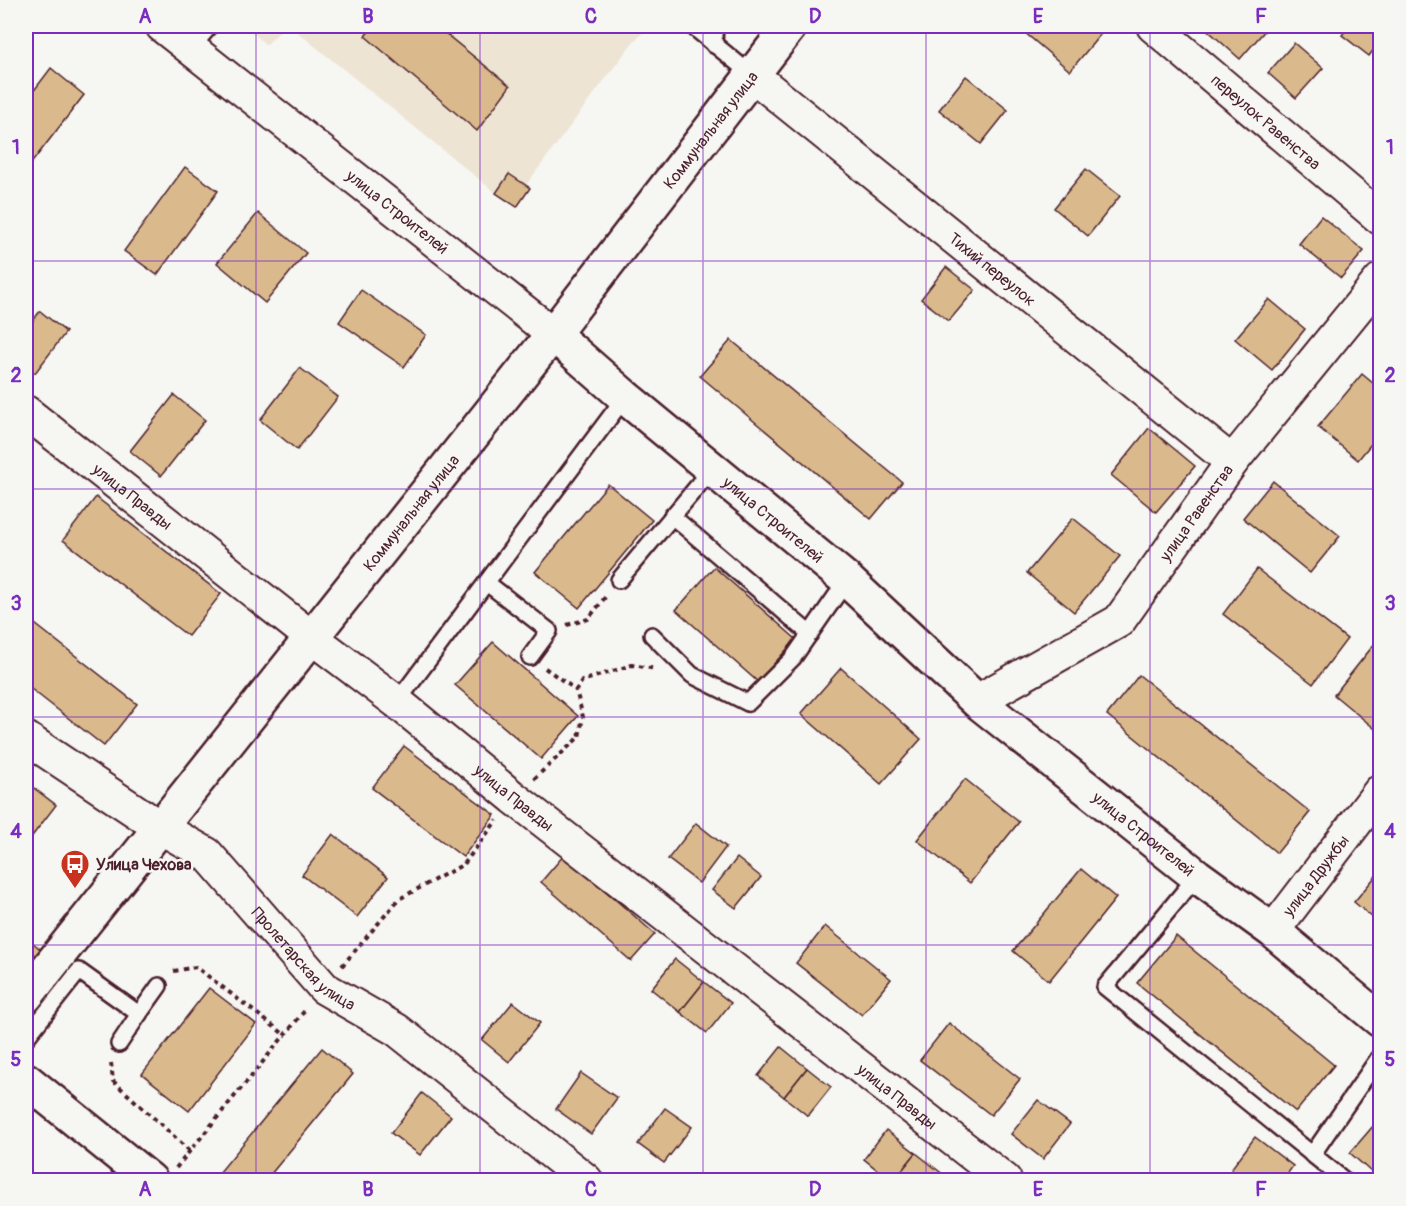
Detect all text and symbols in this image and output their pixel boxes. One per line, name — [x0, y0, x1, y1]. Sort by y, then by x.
text: A — [139, 4, 152, 29]
text: B — [362, 4, 374, 29]
text: C — [585, 4, 597, 29]
text: D — [809, 4, 822, 29]
text: E — [1033, 4, 1044, 29]
text: F — [1255, 4, 1267, 29]
street label: Коммунальная улица — [659, 67, 763, 193]
street label: переулок Равенства — [1206, 70, 1324, 174]
text: 1 — [12, 135, 20, 160]
text: 1 — [1386, 135, 1394, 160]
street label: улица Строителей — [341, 165, 452, 259]
street label: Тихий переулок — [944, 229, 1039, 311]
text: 2 — [10, 363, 22, 388]
text: 2 — [1384, 363, 1396, 388]
street label: Коммунальная улица — [359, 451, 464, 575]
street label: улица Правды — [88, 459, 176, 535]
street label: улица Равенства — [1155, 461, 1238, 566]
street label: улица Строителей — [718, 472, 827, 567]
text: 3 — [10, 591, 22, 616]
text: 3 — [1384, 591, 1396, 616]
street label: улица Правды — [469, 760, 557, 836]
street label: улица Строителей — [1087, 787, 1198, 881]
text: 4 — [10, 819, 22, 844]
text: 4 — [1384, 819, 1396, 844]
street label: улица Дружбы — [1278, 831, 1354, 921]
bus stop icon: Улица Чехова — [59, 848, 91, 890]
place label: Улица Чехова — [96, 855, 192, 875]
street label: Пролетарская улица — [247, 903, 359, 1015]
text: 5 — [11, 1047, 22, 1072]
text: 5 — [1385, 1047, 1396, 1072]
street label: улица Правды — [852, 1059, 941, 1134]
text: A — [139, 1177, 152, 1202]
text: B — [362, 1177, 374, 1202]
text: C — [585, 1177, 597, 1202]
text: D — [809, 1177, 822, 1202]
text: E — [1033, 1177, 1044, 1202]
text: F — [1255, 1177, 1267, 1202]

